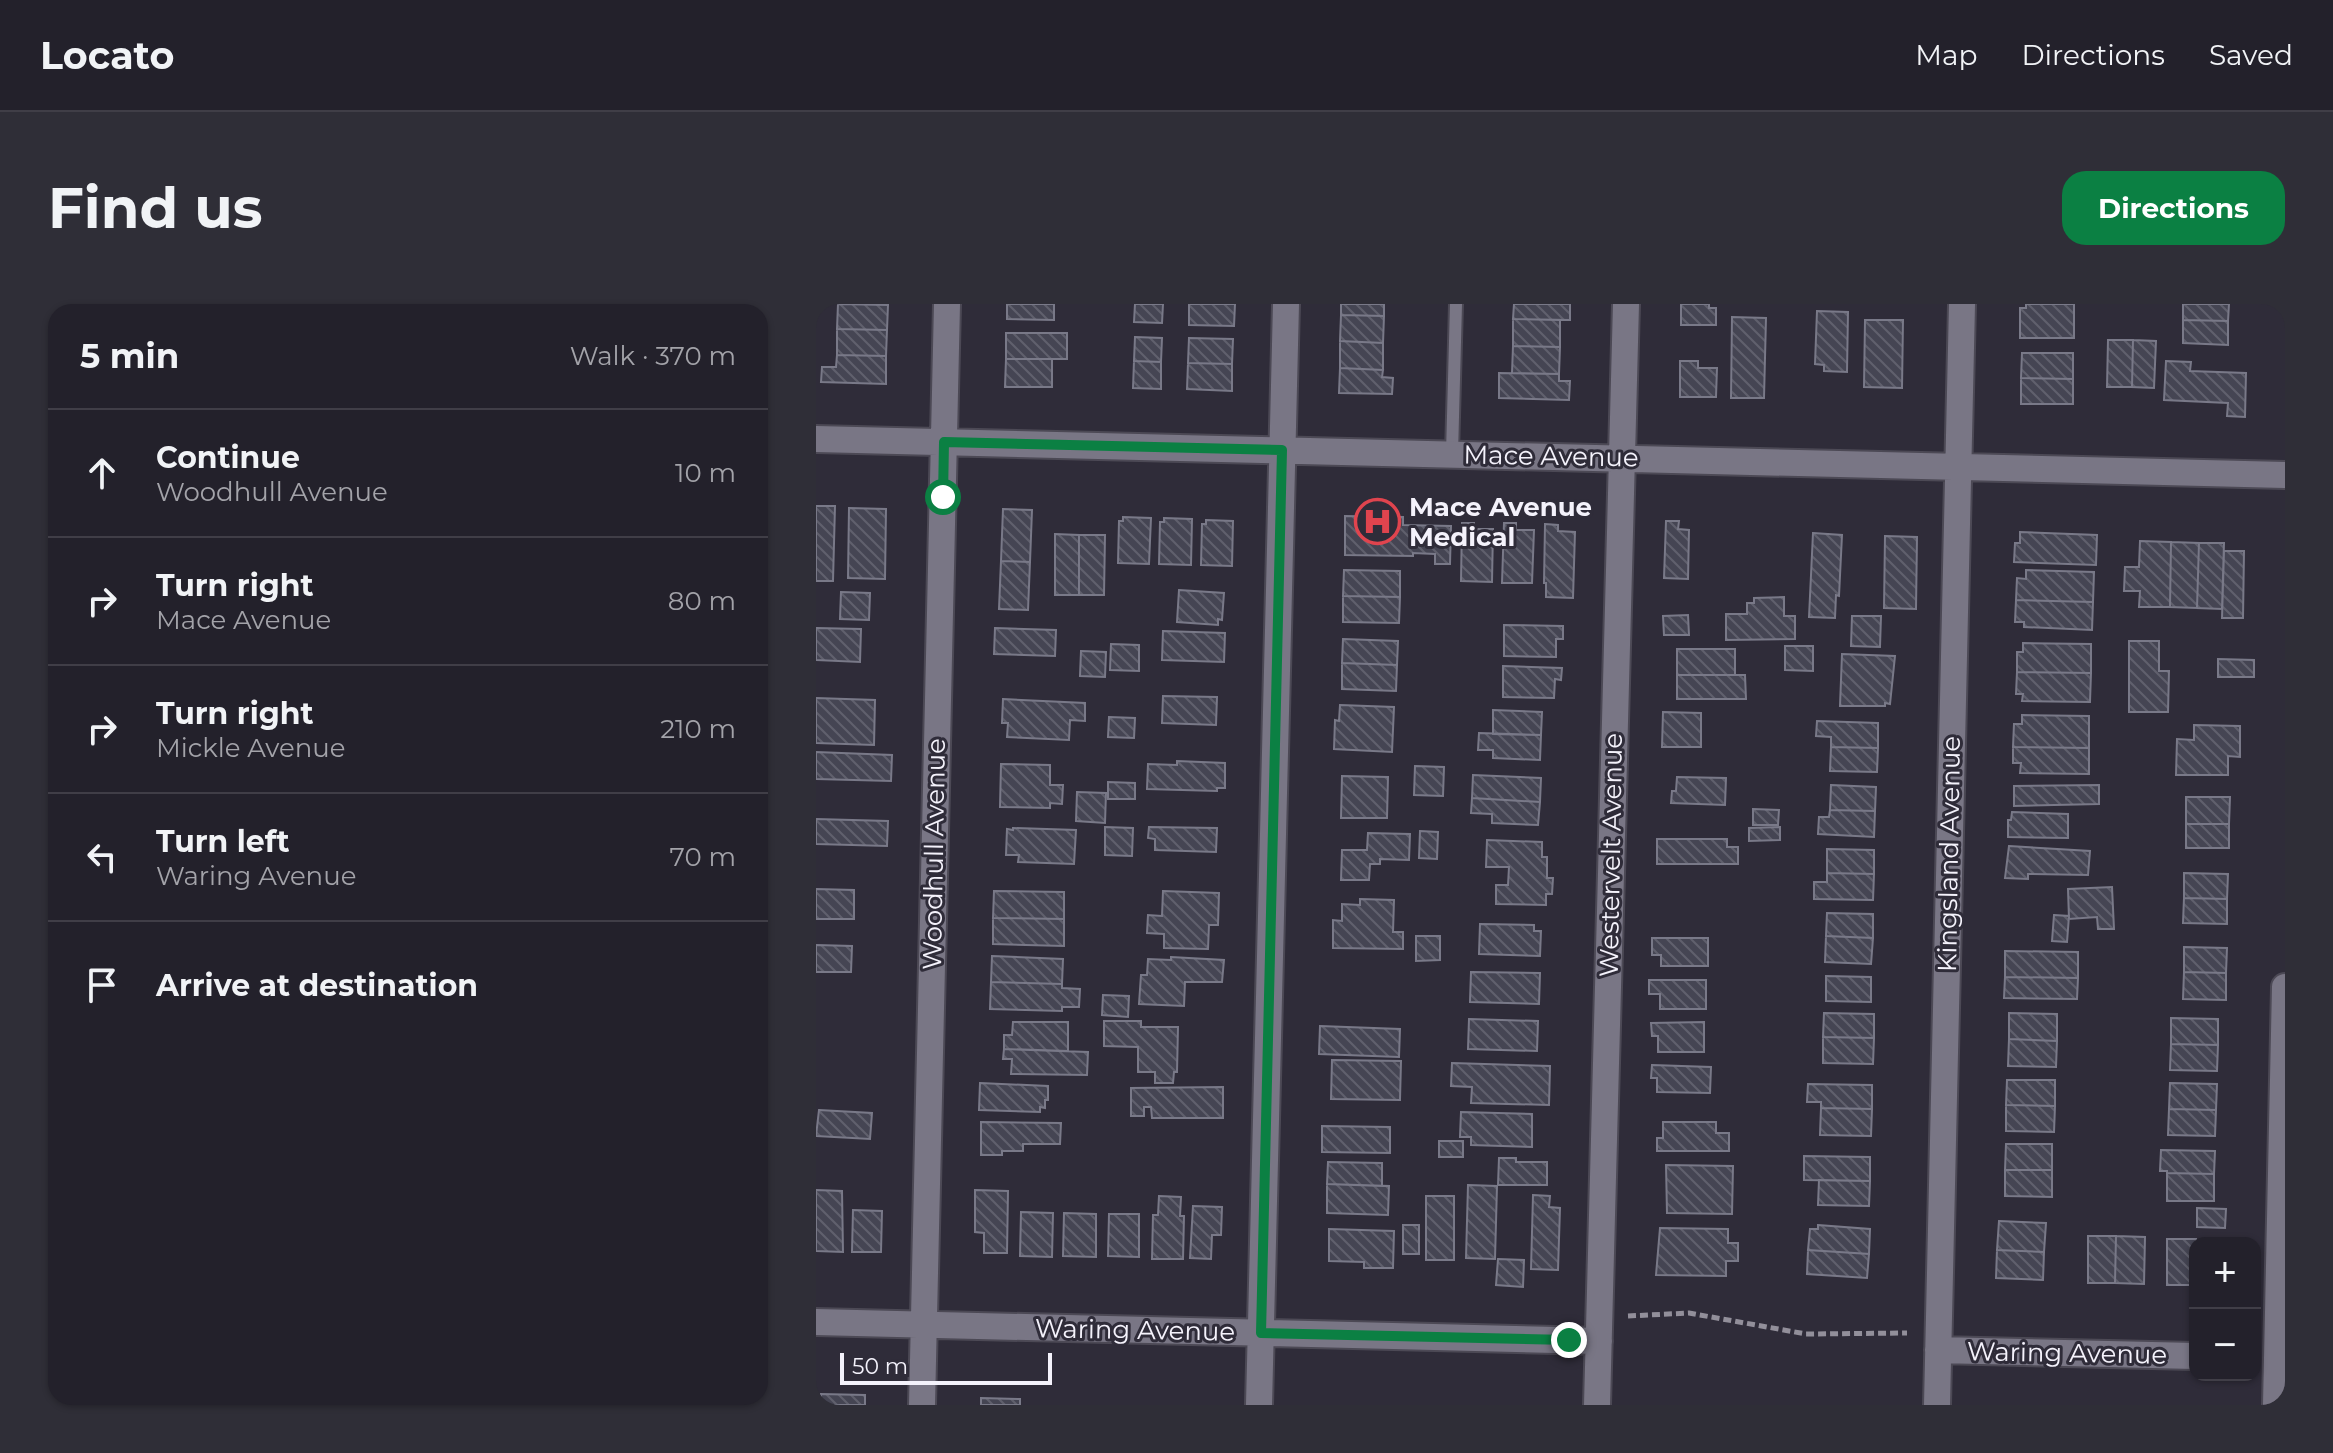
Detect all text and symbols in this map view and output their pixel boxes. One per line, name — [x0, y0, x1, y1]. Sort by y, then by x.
text: Locato — [40, 32, 174, 79]
text: Map — [1915, 38, 1977, 72]
text: Directions — [2021, 38, 2165, 72]
text: Saved — [2209, 38, 2293, 72]
button: Directions — [2062, 171, 2285, 245]
text: Find us — [48, 174, 262, 242]
text: 5 min — [80, 335, 179, 377]
text: Walk · 370 m — [570, 340, 736, 372]
street label: Mace Avenue — [1463, 438, 1639, 474]
text: Continue — [156, 439, 300, 476]
icon: ahead — [80, 451, 124, 495]
text: 10 m — [675, 457, 736, 489]
text: Woodhull Avenue — [156, 476, 388, 508]
route start — [925, 479, 961, 515]
place label: Mace Avenue Medical — [1409, 491, 1592, 553]
hospital icon: Mace Avenue Medical — [1354, 498, 1402, 546]
text: Turn right — [156, 567, 313, 604]
icon: right — [80, 579, 124, 623]
text: 80 m — [668, 585, 736, 617]
text: Mace Avenue — [156, 604, 331, 636]
text: Turn right — [156, 695, 313, 732]
icon: right — [80, 707, 124, 751]
text: 210 m — [660, 713, 736, 745]
text: Mickle Avenue — [156, 732, 345, 764]
street label: Westervelt Avenue — [1593, 733, 1629, 977]
street label: Kingsland Avenue — [1931, 736, 1967, 972]
street label: Woodhull Avenue — [916, 738, 952, 970]
text: Turn left — [156, 823, 289, 860]
icon: left — [80, 835, 124, 879]
text: 70 m — [670, 841, 736, 873]
text: Waring Avenue — [156, 860, 356, 892]
icon: arrive — [80, 963, 124, 1007]
text: Arrive at destination — [156, 967, 478, 1004]
map controls — [2189, 1237, 2261, 1381]
button: + — [2189, 1237, 2261, 1309]
button: − — [2189, 1309, 2261, 1381]
street label: Waring Avenue — [1035, 1312, 1235, 1348]
route end — [1551, 1322, 1587, 1358]
street label: Waring Avenue — [1967, 1335, 2167, 1371]
scale bar — [840, 1349, 1052, 1385]
text: 50 m — [852, 1353, 908, 1380]

